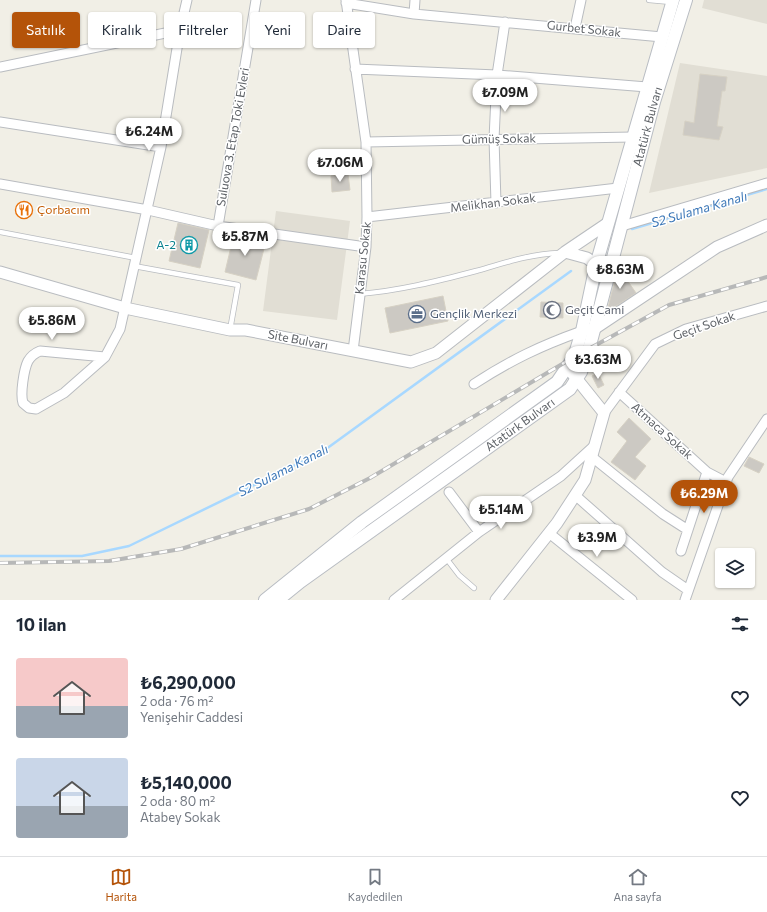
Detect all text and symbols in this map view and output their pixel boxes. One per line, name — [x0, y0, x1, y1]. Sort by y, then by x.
chip: Satılık — [12, 12, 80, 48]
chip: Kiralık — [88, 12, 156, 48]
chip: Filtreler — [164, 12, 242, 48]
chip: Yeni — [250, 12, 305, 48]
chip: Daire — [313, 12, 375, 48]
street label: Gurbet Sokak — [546, 17, 622, 39]
street label: Suluova 3. Etap Toki Evleri — [213, 66, 251, 207]
pin: ₺7.09M — [472, 79, 538, 113]
text: ₺7.09M — [481, 84, 529, 100]
street label: Atatürk Bulvarı — [629, 85, 664, 168]
pin: ₺6.24M — [116, 118, 182, 152]
text: ₺6.24M — [125, 123, 173, 139]
street label: Gümüş Sokak — [462, 130, 537, 146]
pin: ₺7.06M — [307, 149, 373, 183]
text: ₺7.06M — [316, 154, 364, 170]
water label: S2 Sulama Kanalı — [649, 188, 749, 230]
street label: Melikhan Sokak — [449, 190, 537, 214]
restaurant icon: Çorbacım — [14, 200, 34, 220]
place label: Çorbacım — [37, 202, 90, 216]
street label: Karasu Sokak — [351, 220, 373, 295]
pin: ₺5.87M — [212, 223, 278, 257]
text: ₺5.87M — [221, 228, 269, 244]
building icon: A-2 — [179, 235, 199, 255]
place label: A-2 — [156, 237, 176, 251]
pin: ₺8.63M — [587, 256, 653, 290]
text: ₺8.63M — [596, 261, 644, 277]
mosque icon: Geçit Cami — [542, 300, 562, 320]
place label: Geçit Cami — [565, 302, 624, 316]
office icon: Gençlik Merkezi — [407, 304, 427, 324]
place label: Gençlik Merkezi — [430, 306, 517, 320]
pin: ₺5.86M — [19, 307, 85, 341]
street label: Geçit Sokak — [671, 308, 737, 342]
text: ₺5.86M — [28, 312, 76, 328]
street label: Site Bulvarı — [267, 326, 330, 352]
pin: ₺3.63M — [565, 346, 631, 380]
text: ₺3.63M — [574, 351, 622, 367]
street label: Atatürk Bulvarı — [482, 394, 557, 453]
street label: Atmaca Sokak — [629, 399, 697, 462]
water label: S2 Sulama Kanalı — [235, 440, 331, 500]
pin: ₺6.29M — [671, 480, 737, 514]
text: ₺6.29M — [680, 485, 728, 501]
pin: ₺5.14M — [468, 496, 534, 530]
text: ₺5.14M — [478, 501, 524, 517]
pin: ₺3.9M — [569, 524, 625, 558]
text: ₺3.9M — [577, 529, 617, 545]
map controls — [715, 548, 755, 588]
button: layers — [715, 548, 755, 588]
icon: filters — [729, 613, 751, 635]
text: 10 ilan — [16, 614, 66, 635]
text: ₺6,290,000 — [140, 672, 236, 693]
icon: home — [48, 674, 96, 722]
icon: heart — [729, 687, 751, 709]
text: 2 oda · 76 m² — [140, 693, 214, 709]
text: Yenişehir Caddesi — [140, 709, 243, 725]
text: ₺5,140,000 — [140, 772, 232, 793]
icon: home — [48, 774, 96, 822]
icon: heart — [729, 787, 751, 809]
text: 2 oda · 80 m² — [140, 793, 215, 809]
text: Atabey Sokak — [140, 809, 220, 825]
tab: Harita — [105, 866, 137, 903]
tab: Kaydedilen — [348, 866, 403, 903]
tab: Ana sayfa — [613, 866, 662, 903]

